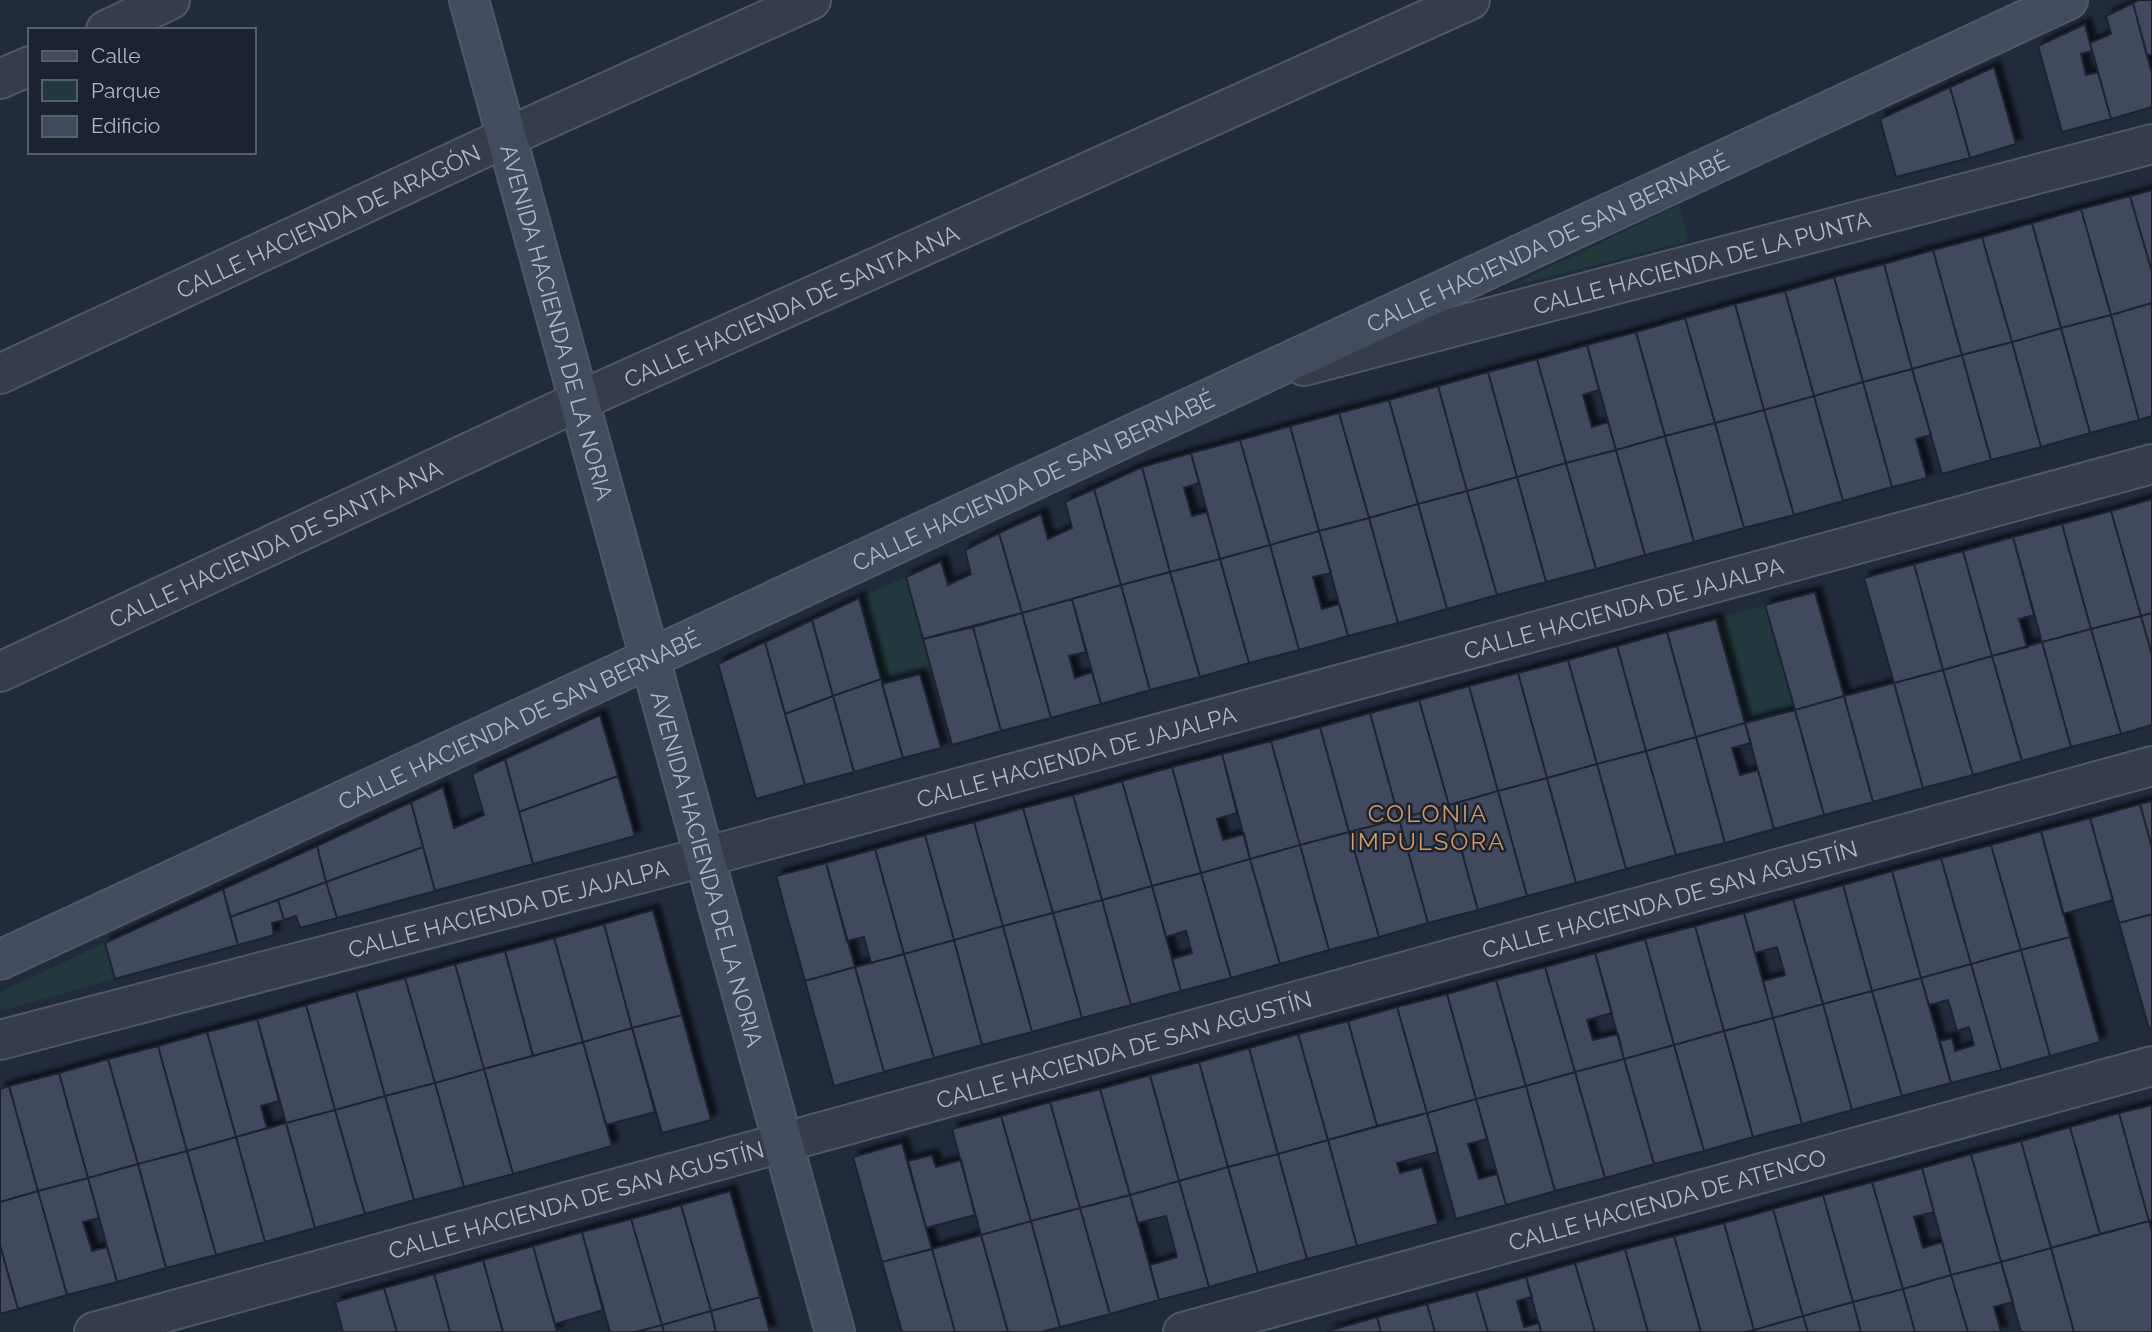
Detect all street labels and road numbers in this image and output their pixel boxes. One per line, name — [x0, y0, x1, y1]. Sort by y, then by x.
street label: CALLE HACIENDA DE ARAGÓN — [172, 138, 484, 303]
street label: AVENIDA HACIENDA DE LA NORIA — [496, 141, 619, 503]
street label: CALLE HACIENDA DE SAN BERNABÉ — [1362, 146, 1733, 337]
street label: CALLE HACIENDA DE LA PUNTA — [1530, 205, 1874, 319]
street label: CALLE HACIENDA DE SANTA ANA — [620, 218, 963, 393]
street label: CALLE HACIENDA DE SAN BERNABÉ — [848, 385, 1218, 576]
street label: CALLE HACIENDA DE SANTA ANA — [105, 453, 446, 633]
street label: CALLE HACIENDA DE JAJALPA — [1461, 551, 1787, 664]
street label: CALLE HACIENDA DE SAN BERNABÉ — [334, 624, 704, 815]
street label: AVENIDA HACIENDA DE LA NORIA — [646, 688, 770, 1050]
street label: CALLE HACIENDA DE JAJALPA — [913, 700, 1239, 812]
street label: CALLE HACIENDA DE SAN AGUSTÍN — [1479, 834, 1860, 963]
street label: CALLE HACIENDA DE JAJALPA — [345, 853, 672, 963]
street label: CALLE HACIENDA DE SAN AGUSTÍN — [933, 984, 1315, 1113]
street label: CALLE HACIENDA DE SAN AGUSTÍN — [385, 1135, 767, 1264]
street label: CALLE HACIENDA DE ATENCO — [1505, 1143, 1829, 1256]

